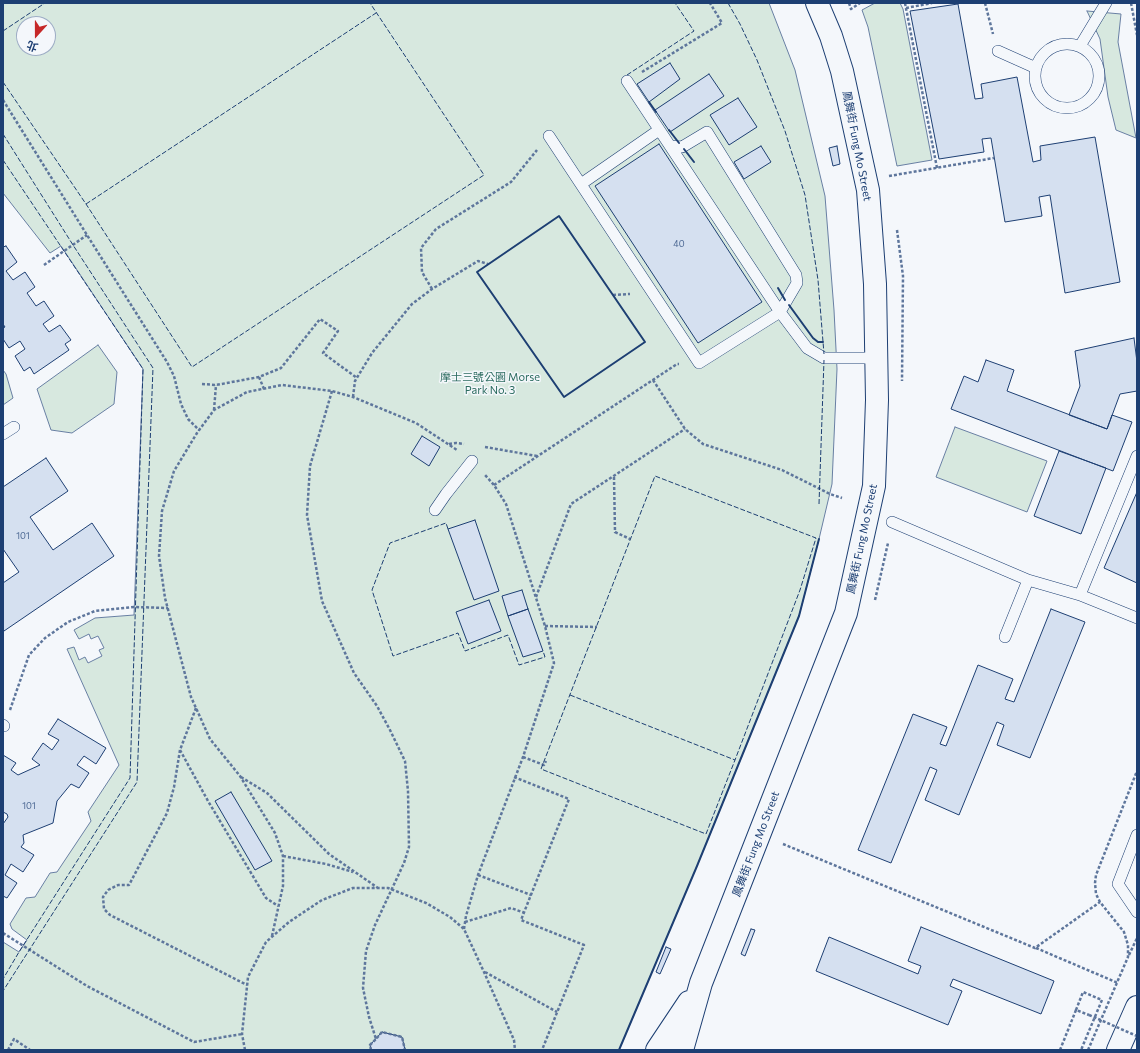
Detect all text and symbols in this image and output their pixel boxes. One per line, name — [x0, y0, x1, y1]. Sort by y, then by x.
north arrow — [16, 16, 56, 56]
text: 北 — [24, 39, 39, 55]
street label: 鳳舞街 Fung Mo Street — [840, 90, 874, 202]
house number: 40 — [673, 239, 685, 249]
park label: 摩士三號公園 Morse Park No. 3 — [440, 370, 540, 396]
street label: 鳳舞街 Fung Mo Street — [844, 483, 880, 595]
house number: 101 — [16, 531, 30, 541]
street label: 鳳舞街 Fung Mo Street — [730, 789, 782, 899]
house number: 101 — [22, 801, 36, 811]

